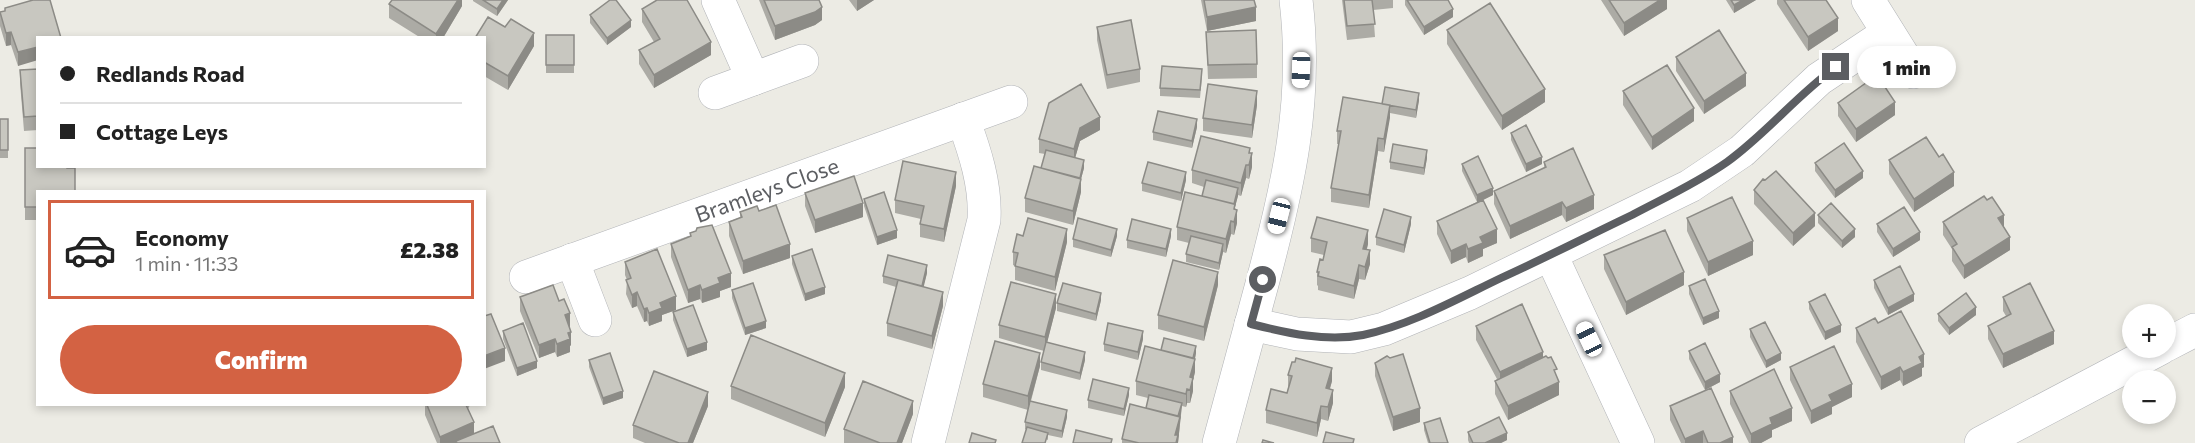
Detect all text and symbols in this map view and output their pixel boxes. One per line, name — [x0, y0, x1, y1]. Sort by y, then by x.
callout: 1 min — [1857, 46, 1956, 88]
car — [1291, 52, 1311, 88]
route end — [1822, 53, 1849, 80]
text: 1 min — [1882, 55, 1931, 79]
text: Redlands Road — [96, 60, 245, 87]
text: Cottage Leys — [96, 118, 228, 145]
street label: Bramleys Close — [691, 151, 842, 228]
car — [1266, 196, 1292, 236]
icon: car — [63, 223, 117, 277]
text: Economy — [135, 224, 229, 251]
text: £2.38 — [400, 236, 459, 263]
text: 1 min · 11:33 — [135, 251, 238, 275]
route start — [1249, 266, 1276, 293]
map controls — [2122, 304, 2176, 424]
button: + — [2122, 304, 2176, 358]
car — [1573, 319, 1605, 359]
button: Confirm — [60, 325, 462, 394]
button: − — [2122, 370, 2176, 424]

